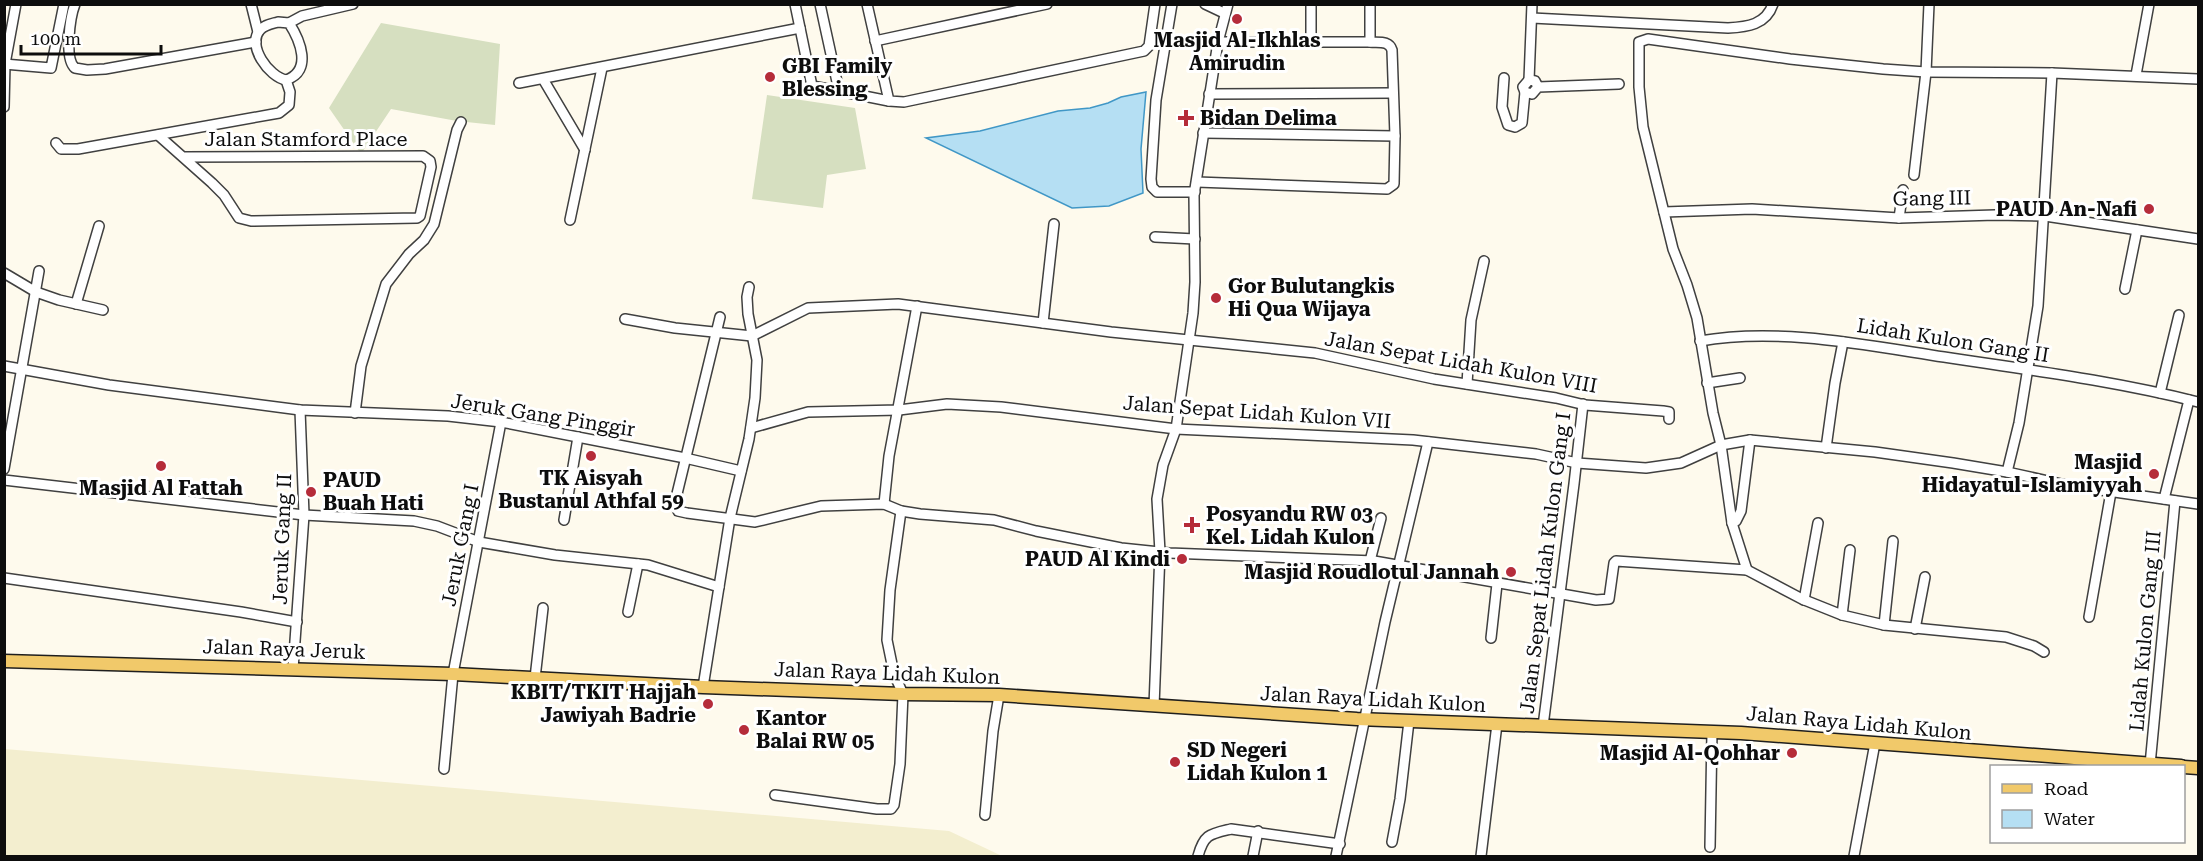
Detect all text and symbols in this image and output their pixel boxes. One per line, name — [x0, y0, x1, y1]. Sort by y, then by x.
marker: Masjid Al-Ikhlas Amirudin — [1230, 12, 1244, 26]
scale bar — [21, 18, 160, 56]
text: 100 m — [30, 28, 81, 49]
place label: Masjid Al-Ikhlas Amirudin — [1154, 28, 1320, 75]
place label: GBI Family Blessing — [782, 54, 892, 101]
marker: GBI Family Blessing — [763, 70, 777, 84]
place label: Bidan Delima — [1200, 106, 1337, 130]
marker: Bidan Delima — [1177, 109, 1195, 127]
street label: Jalan Stamford Place — [204, 127, 408, 151]
street label: Gang III — [1893, 185, 1971, 211]
place label: PAUD An-Nafi — [1996, 197, 2137, 221]
marker: PAUD An-Nafi — [2142, 202, 2156, 216]
place label: Gor Bulutangkis Hi Qua Wijaya — [1228, 274, 1394, 321]
marker: Gor Bulutangkis Hi Qua Wijaya — [1209, 291, 1223, 305]
street label: Lidah Kulon Gang II — [1855, 313, 2051, 367]
street label: Jalan Sepat Lidah Kulon VIII — [1323, 326, 1599, 398]
street label: Jeruk Gang Pinggir — [449, 389, 637, 441]
street label: Jalan Sepat Lidah Kulon VII — [1122, 391, 1392, 433]
street label: Jalan Sepat Lidah Kulon Gang I — [1515, 411, 1575, 715]
marker: TK Aisyah Bustanul Athfal 59 — [584, 449, 598, 463]
place label: Masjid Hidayatul-Islamiyyah — [1922, 450, 2143, 497]
marker: Masjid Al Fattah — [154, 459, 168, 473]
place label: TK Aisyah Bustanul Athfal 59 — [498, 466, 684, 513]
marker: Masjid Hidayatul-Islamiyyah — [2147, 467, 2161, 481]
place label: PAUD Buah Hati — [323, 468, 424, 515]
street label: Jeruk Gang II — [268, 473, 296, 605]
place label: Masjid Al Fattah — [79, 476, 244, 500]
street label: Jeruk Gang I — [436, 482, 484, 608]
marker: PAUD Buah Hati — [304, 485, 318, 499]
place label: Posyandu RW 03 Kel. Lidah Kulon — [1206, 502, 1375, 549]
marker: Posyandu RW 03 Kel. Lidah Kulon — [1183, 516, 1201, 534]
street label: Lidah Kulon Gang III — [2124, 529, 2166, 733]
place label: PAUD Al Kindi — [1025, 547, 1170, 571]
marker: PAUD Al Kindi — [1175, 552, 1189, 566]
place label: Masjid Roudlotul Jannah — [1244, 560, 1500, 584]
marker: Masjid Roudlotul Jannah — [1504, 565, 1518, 579]
street label: Jalan Raya Jeruk — [202, 634, 366, 664]
street label: Jalan Raya Lidah Kulon — [774, 657, 1001, 689]
place label: KBIT/TKIT Hajjah Jawiyah Badrie — [511, 680, 697, 727]
street label: Jalan Raya Lidah Kulon — [1259, 681, 1487, 717]
marker: KBIT/TKIT Hajjah Jawiyah Badrie — [701, 697, 715, 711]
street label: Jalan Raya Lidah Kulon — [1745, 701, 1973, 745]
place label: Kantor Balai RW 05 — [756, 706, 874, 753]
marker: Kantor Balai RW 05 — [737, 723, 751, 737]
place label: SD Negeri Lidah Kulon 1 — [1187, 738, 1327, 785]
place label: Masjid Al-Qohhar — [1600, 741, 1780, 765]
marker: Masjid Al-Qohhar — [1785, 746, 1799, 760]
marker: SD Negeri Lidah Kulon 1 — [1168, 755, 1182, 769]
legend — [1990, 765, 2185, 843]
text: Road — [2044, 778, 2089, 799]
text: Water — [2044, 808, 2095, 829]

